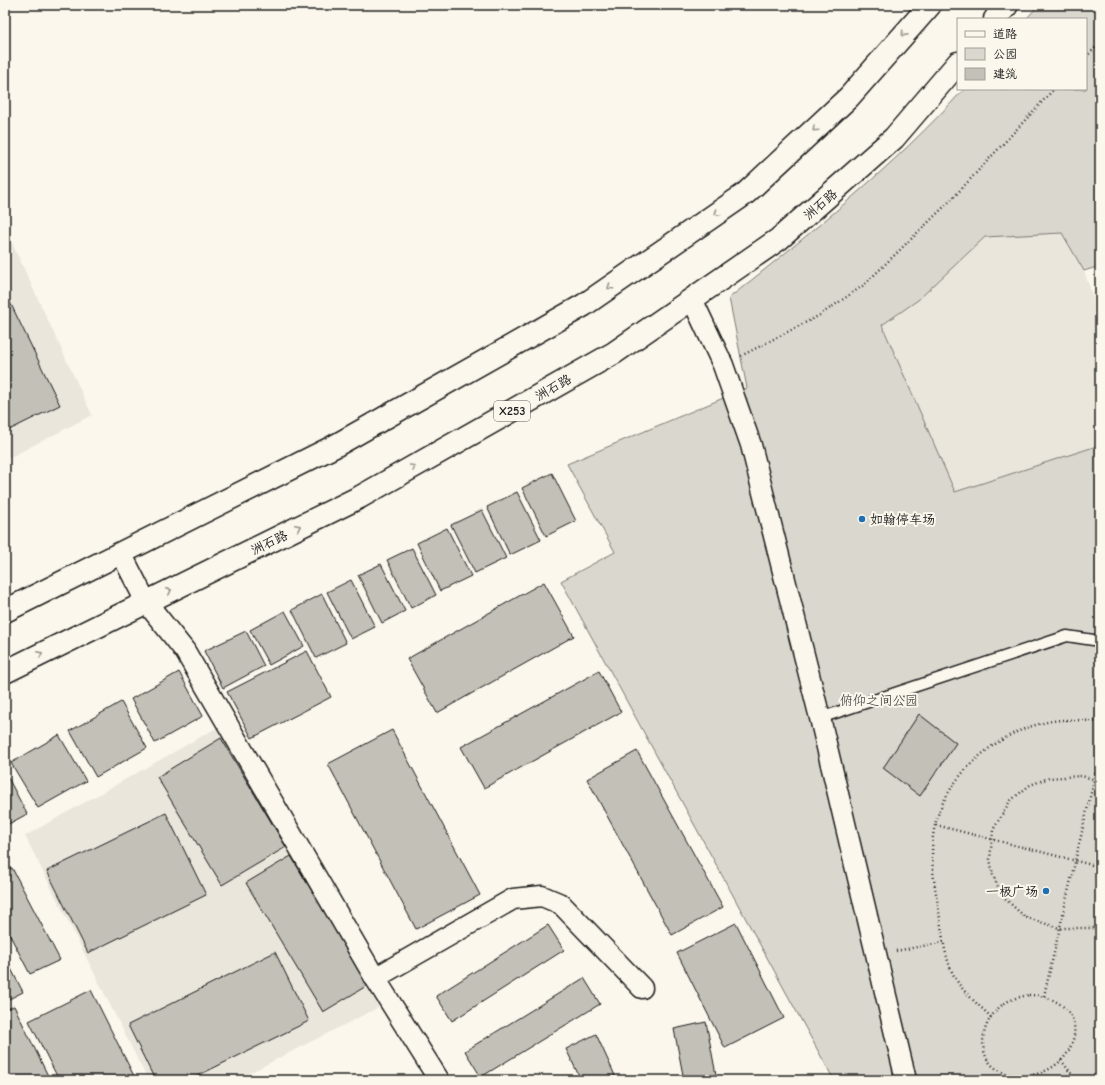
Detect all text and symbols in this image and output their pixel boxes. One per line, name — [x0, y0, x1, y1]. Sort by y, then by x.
legend — [957, 18, 1087, 90]
text: 道路 — [993, 27, 1017, 41]
one-way arrow — [902, 30, 909, 37]
text: 公园 — [993, 47, 1017, 61]
text: 建筑 — [993, 67, 1017, 81]
one-way arrow — [812, 124, 820, 131]
street label: 洲石路 — [801, 186, 840, 223]
one-way arrow — [714, 208, 721, 216]
one-way arrow — [607, 282, 614, 290]
street label: 洲石路 — [533, 371, 574, 404]
road number: X253 — [494, 401, 530, 421]
one-way arrow — [409, 464, 416, 471]
place label: 如翰停车场 — [870, 512, 935, 527]
marker: 如翰停车场 — [857, 514, 867, 524]
one-way arrow — [294, 524, 302, 532]
street label: 洲石路 — [248, 527, 290, 558]
one-way arrow — [165, 588, 172, 596]
one-way arrow — [36, 652, 43, 659]
park label: 俯仰之间公园 — [840, 693, 918, 708]
place label: 一极广场 — [986, 884, 1038, 899]
marker: 一极广场 — [1041, 886, 1051, 896]

